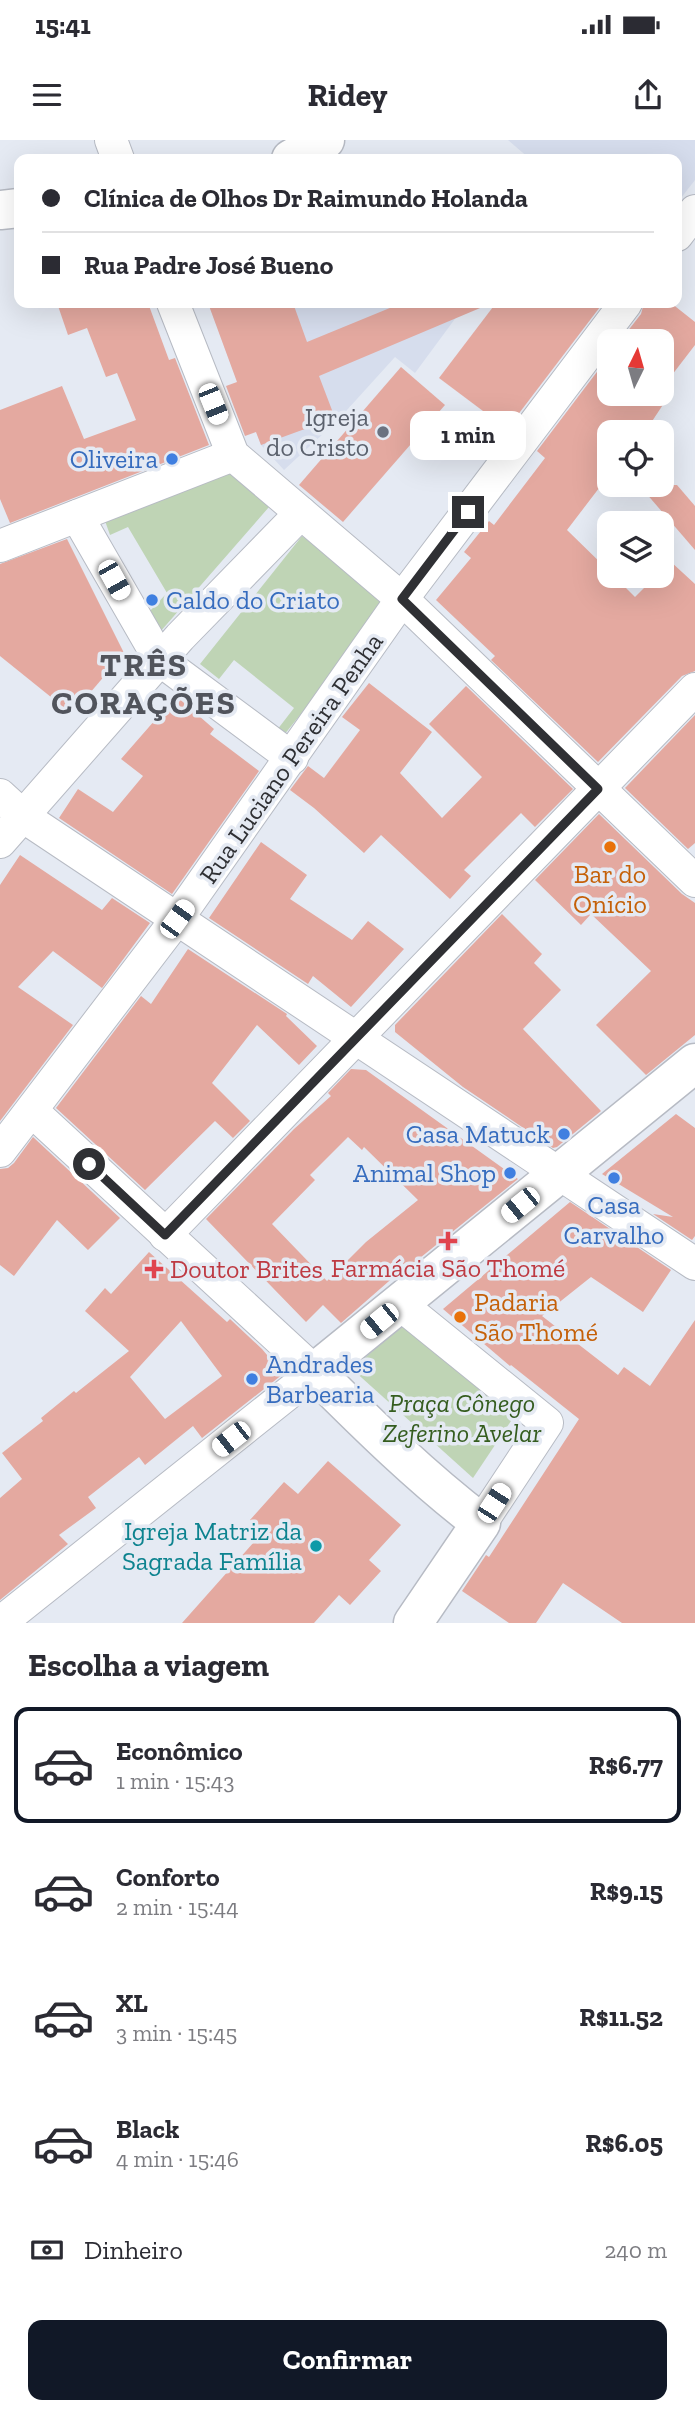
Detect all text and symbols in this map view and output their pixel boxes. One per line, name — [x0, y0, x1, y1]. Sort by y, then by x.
text: 15:41 — [35, 9, 91, 41]
icon: menu — [28, 76, 66, 114]
text: Ridey — [307, 76, 388, 114]
icon: share — [629, 76, 667, 114]
text: Clínica de Olhos Dr Raimundo Holanda — [84, 182, 528, 214]
text: Rua Padre José Bueno — [84, 249, 333, 281]
north arrow — [597, 329, 674, 406]
map controls — [597, 329, 674, 588]
car — [196, 381, 231, 427]
place label: Igreja do Cristo — [266, 401, 369, 463]
callout: 1 min — [410, 410, 526, 460]
button: locate — [597, 420, 674, 497]
text: 1 min — [441, 421, 495, 449]
marker: Igreja do Cristo — [375, 424, 391, 440]
place label: Oliveira — [70, 443, 158, 475]
marker: Oliveira — [164, 451, 180, 467]
route end — [452, 496, 484, 528]
button: layers — [597, 511, 674, 588]
car — [95, 557, 134, 603]
place label: Caldo do Criato — [166, 584, 340, 616]
marker: Caldo do Criato — [144, 592, 160, 608]
street label: Rua Luciano Pereira Penha — [192, 626, 390, 889]
district label: TRÊS CORAÇÕES — [51, 645, 237, 722]
marker: Bar do Onício — [602, 839, 618, 855]
place label: Bar do Onício — [573, 858, 647, 920]
car — [157, 896, 198, 942]
place label: Casa Matuck — [406, 1118, 550, 1150]
marker: Casa Matuck — [556, 1126, 572, 1142]
route start — [73, 1148, 105, 1180]
place label: Animal Shop — [353, 1157, 496, 1189]
marker: Animal Shop — [502, 1165, 518, 1181]
marker: Casa Carvalho — [606, 1170, 622, 1186]
car — [498, 1184, 543, 1226]
place label: Casa Carvalho — [564, 1189, 664, 1251]
marker: Farmácia São Thomé — [440, 1233, 456, 1249]
place label: Farmácia São Thomé — [331, 1252, 565, 1284]
place label: Doutor Brites — [170, 1253, 323, 1285]
marker: Doutor Brites — [144, 1259, 164, 1279]
place label: Padaria São Thomé — [474, 1286, 598, 1348]
car — [357, 1300, 402, 1342]
marker: Padaria São Thomé — [452, 1309, 468, 1325]
place label: Andrades Barbearia — [266, 1348, 375, 1410]
marker: Andrades Barbearia — [244, 1371, 260, 1387]
park label: Praça Cônego Zeferino Avelar — [383, 1387, 541, 1449]
car — [208, 1418, 255, 1460]
car — [474, 1480, 515, 1526]
place label: Igreja Matriz da Sagrada Família — [122, 1515, 302, 1577]
marker: Igreja Matriz da Sagrada Família — [308, 1538, 324, 1554]
text: Escolha a viagem — [28, 1646, 269, 1684]
icon: car — [32, 1734, 95, 1797]
text: Econômico — [116, 1735, 243, 1767]
text: R$6.77 — [589, 1749, 663, 1781]
text: 1 min · 15:43 — [116, 1767, 234, 1795]
icon: car — [32, 1860, 95, 1923]
text: Conforto — [116, 1861, 220, 1893]
text: R$9.15 — [590, 1875, 663, 1907]
text: 2 min · 15:44 — [116, 1893, 239, 1921]
icon: car — [32, 1986, 95, 2049]
text: XL — [116, 1987, 148, 2019]
text: R$11.52 — [579, 2001, 663, 2033]
text: 3 min · 15:45 — [116, 2019, 237, 2047]
icon: car — [32, 2112, 95, 2175]
text: Black — [116, 2113, 179, 2145]
text: R$6.05 — [585, 2127, 663, 2159]
text: 4 min · 15:46 — [116, 2145, 239, 2173]
icon: cash — [28, 2231, 66, 2269]
text: Dinheiro — [84, 2234, 183, 2266]
text: 240 m — [604, 2236, 667, 2264]
button: Confirmar — [28, 2320, 667, 2400]

